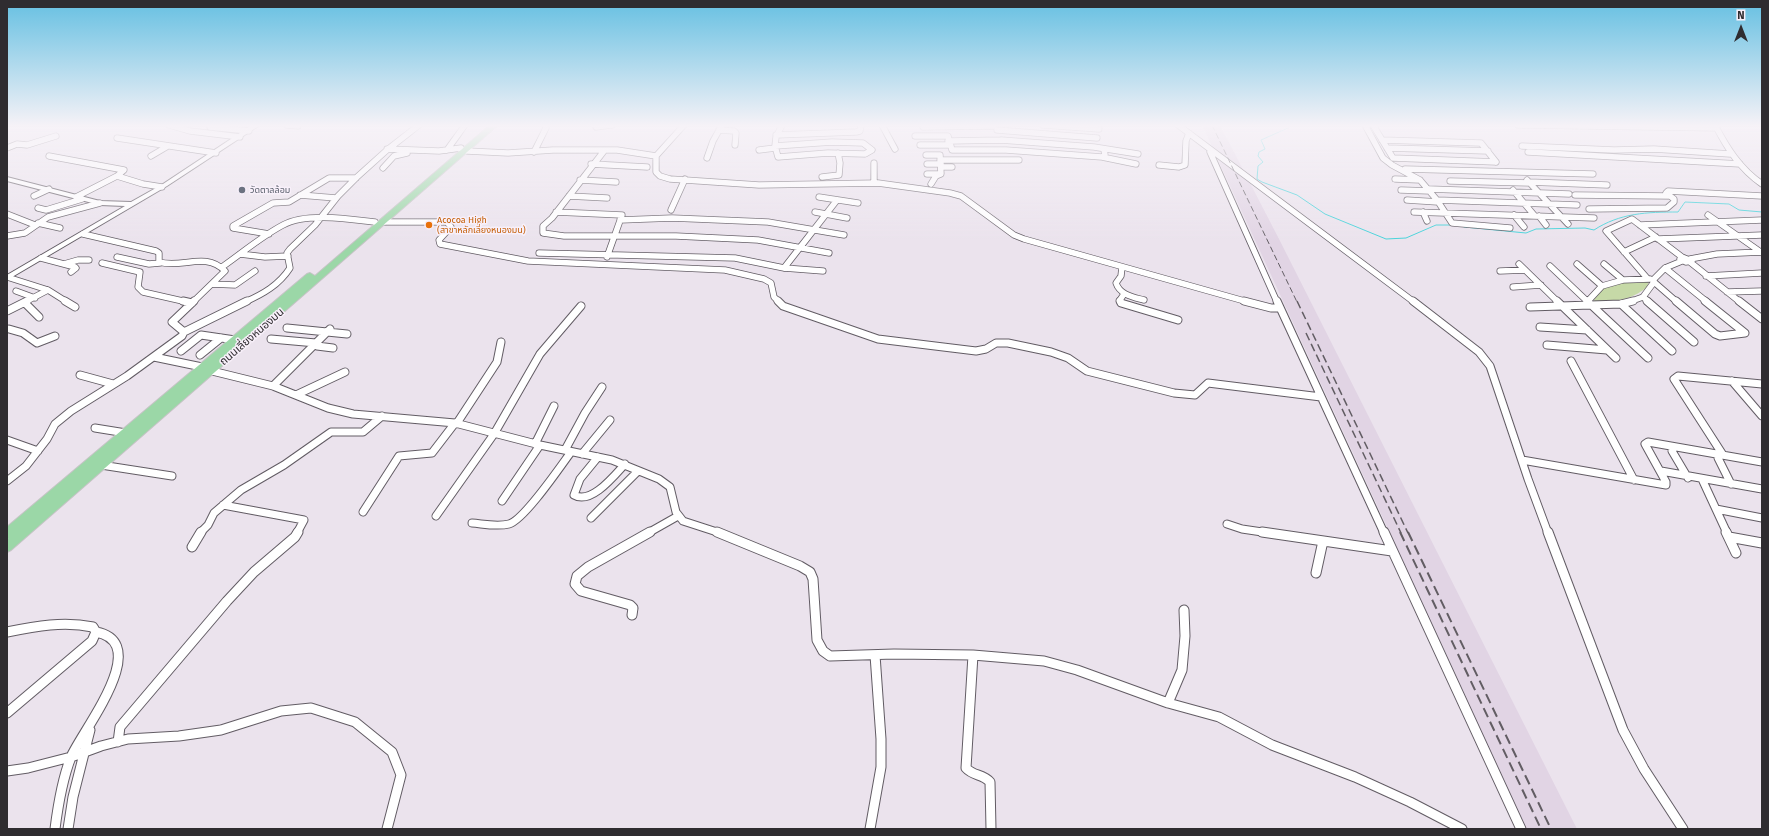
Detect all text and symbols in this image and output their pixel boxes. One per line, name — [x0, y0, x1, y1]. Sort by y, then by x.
north arrow — [1721, 8, 1761, 48]
text: N — [1737, 9, 1745, 22]
marker: วัดตาลล้อม — [237, 185, 247, 195]
place label: วัดตาลล้อม — [250, 185, 290, 195]
place label: Acocoa High (สาขาหลักเลี่ยงหนองมน) — [437, 215, 526, 236]
marker: Acocoa High (สาขาหลักเลี่ยงหนองมน) — [424, 220, 434, 230]
street label: ถนนเลี่ยงหนองมน — [217, 305, 287, 369]

